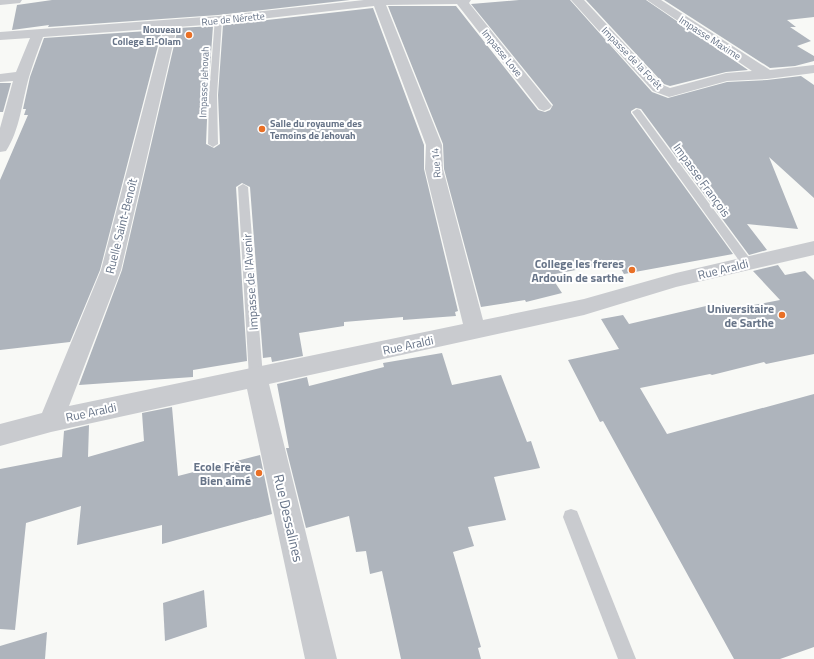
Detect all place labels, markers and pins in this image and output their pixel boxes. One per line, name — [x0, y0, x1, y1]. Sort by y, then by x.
place label: Nouveau College El-Olam — [112, 22, 181, 49]
marker: Nouveau College El-Olam — [184, 30, 194, 40]
place label: Salle du royaume des Temoins de Jehovah — [270, 116, 362, 143]
marker: Salle du royaume des Temoins de Jehovah — [257, 124, 267, 134]
place label: College les freres Ardouin de sarthe — [532, 254, 624, 287]
marker: College les freres Ardouin de sarthe — [627, 265, 637, 275]
place label: Universitaire de Sarthe — [707, 299, 774, 332]
marker: Universitaire de Sarthe — [777, 310, 787, 320]
place label: Ecole Frère Bien aimé — [193, 457, 251, 490]
marker: Ecole Frère Bien aimé — [254, 468, 264, 478]

